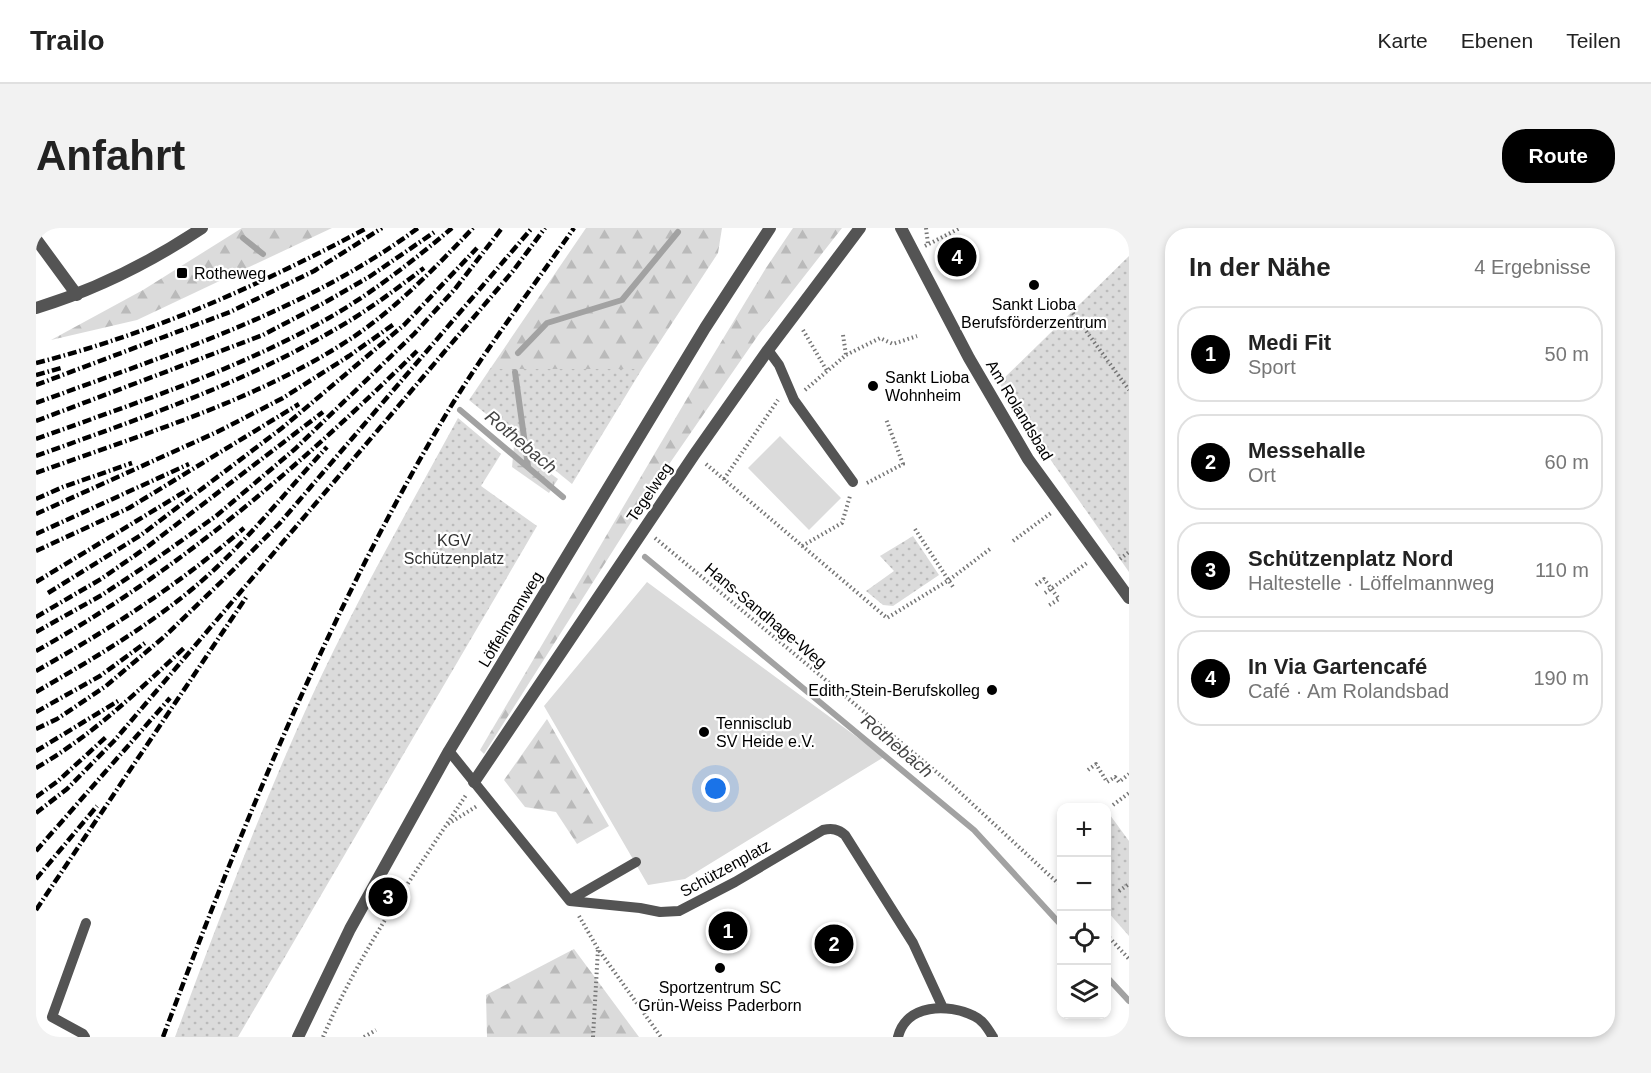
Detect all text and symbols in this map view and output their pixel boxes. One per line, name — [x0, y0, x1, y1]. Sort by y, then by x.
text: Trailo — [30, 25, 105, 56]
text: Karte — [1378, 29, 1428, 52]
text: Ebenen — [1461, 29, 1533, 52]
text: Teilen — [1566, 29, 1621, 52]
button: Route — [1502, 129, 1615, 183]
text: Anfahrt — [36, 132, 185, 179]
pin: 4 — [938, 234, 976, 279]
text: In der Nähe — [1189, 252, 1331, 282]
text: 4 Ergebnisse — [1474, 256, 1591, 278]
place label: Rotheweg — [194, 265, 266, 282]
marker: Rotheweg — [175, 266, 189, 280]
marker: Sankt Lioba Berufsförderzentrum — [1027, 278, 1041, 292]
place label: Sankt Lioba Berufsförderzentrum — [961, 296, 1107, 331]
text: Medi Fit — [1248, 330, 1331, 355]
text: 1 — [1205, 343, 1216, 365]
text: 50 m — [1545, 343, 1589, 365]
text: Sport — [1248, 356, 1296, 378]
street label: Am Rolandsbad — [983, 357, 1056, 463]
place label: Sankt Lioba Wohnheim — [885, 369, 970, 404]
marker: Sankt Lioba Wohnheim — [866, 379, 880, 393]
water label: Rothebach — [481, 406, 561, 478]
text: Messehalle — [1248, 438, 1365, 463]
text: 2 — [1205, 451, 1216, 473]
text: 60 m — [1545, 451, 1589, 473]
street label: Tegelweg — [623, 460, 675, 525]
text: Ort — [1248, 464, 1276, 486]
park label: KGV Schützenplatz — [404, 532, 504, 567]
text: Schützenplatz Nord — [1248, 546, 1453, 571]
text: 3 — [1205, 559, 1216, 581]
text: 110 m — [1535, 559, 1589, 581]
street label: Hans-Sandhage-Weg — [701, 560, 830, 671]
street label: Löffelmannweg — [475, 568, 546, 670]
text: Haltestelle · Löffelmannweg — [1248, 572, 1494, 594]
text: In Via Gartencafé — [1248, 654, 1427, 679]
text: 4 — [1205, 667, 1216, 689]
text: 190 m — [1533, 667, 1589, 689]
text: Café · Am Rolandsbad — [1248, 680, 1449, 702]
place label: Edith-Stein-Berufskolleg — [808, 682, 980, 699]
marker: Edith-Stein-Berufskolleg — [985, 683, 999, 697]
water label: Rothebach — [857, 710, 937, 782]
place label: Tennisclub SV Heide e.V. — [716, 715, 815, 750]
marker: Tennisclub SV Heide e.V. — [697, 725, 711, 739]
your location — [701, 774, 730, 803]
map controls — [1057, 803, 1111, 1019]
button: + — [1057, 803, 1111, 857]
street label: Schützenplatz — [677, 837, 773, 900]
button: − — [1057, 857, 1111, 911]
pin: 3 — [368, 874, 408, 920]
pin: 1 — [708, 908, 748, 954]
button: locate — [1057, 911, 1111, 965]
pin: 2 — [814, 922, 854, 966]
marker: Sportzentrum SC Grün-Weiss Paderborn — [713, 961, 727, 975]
button: layers — [1057, 965, 1111, 1019]
place label: Sportzentrum SC Grün-Weiss Paderborn — [638, 979, 802, 1014]

